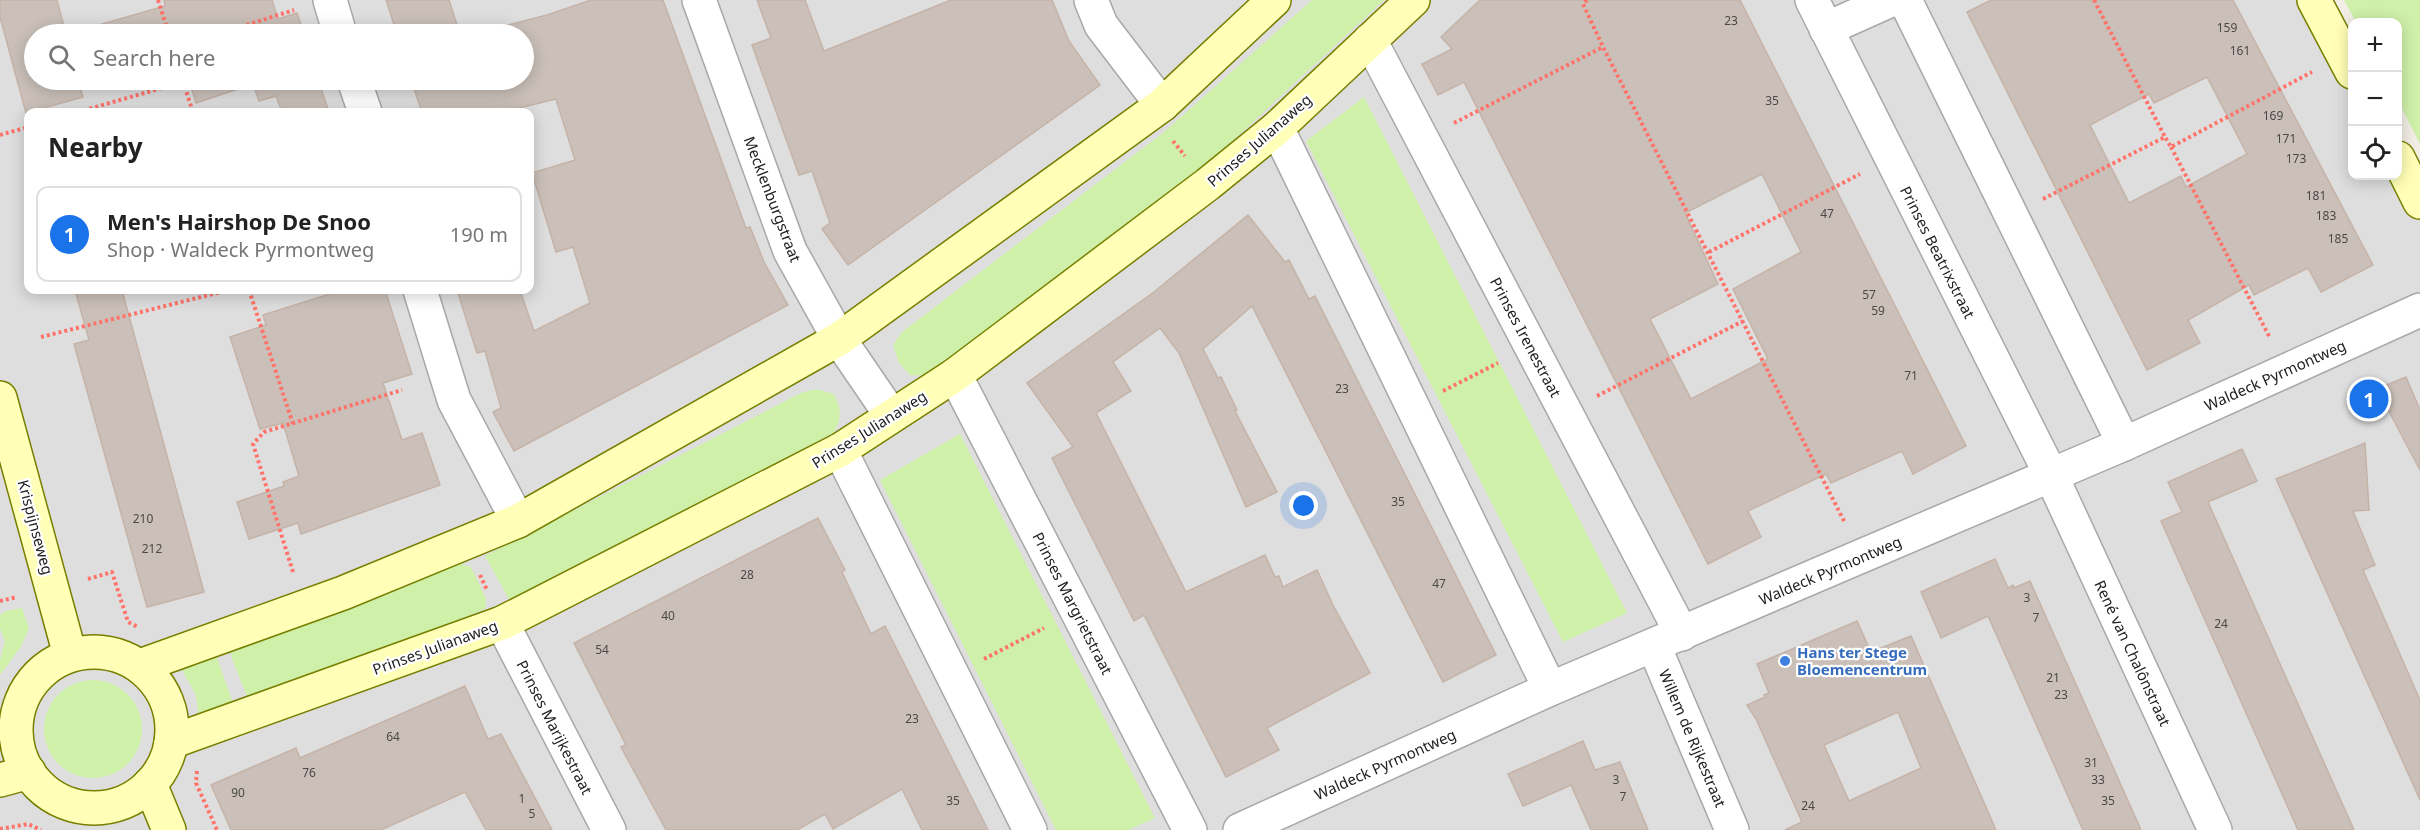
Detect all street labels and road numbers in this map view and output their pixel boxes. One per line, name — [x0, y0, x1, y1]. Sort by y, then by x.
street label: Prinses Julianaweg — [1203, 89, 1315, 191]
street label: Mecklenburgstraat — [740, 133, 806, 265]
street label: Prinses Beatrixstraat — [1896, 182, 1980, 322]
street label: Prinses Irenestraat — [1486, 274, 1566, 401]
street label: Waldeck Pyrmontweg — [2201, 335, 2349, 415]
street label: Prinses Julianaweg — [808, 386, 930, 472]
street label: Krispijnseweg — [14, 477, 58, 577]
street label: Prinses Margrietstraat — [1028, 528, 1118, 678]
street label: Waldeck Pyrmontweg — [1756, 531, 1904, 609]
street label: René van Chalônstraat — [2090, 577, 2176, 730]
street label: Prinses Julianaweg — [370, 615, 500, 679]
street label: Prinses Marijkestraat — [512, 656, 598, 798]
street label: Willem de Rijkestraat — [1655, 666, 1731, 810]
street label: Waldeck Pyrmontweg — [1311, 724, 1459, 804]

